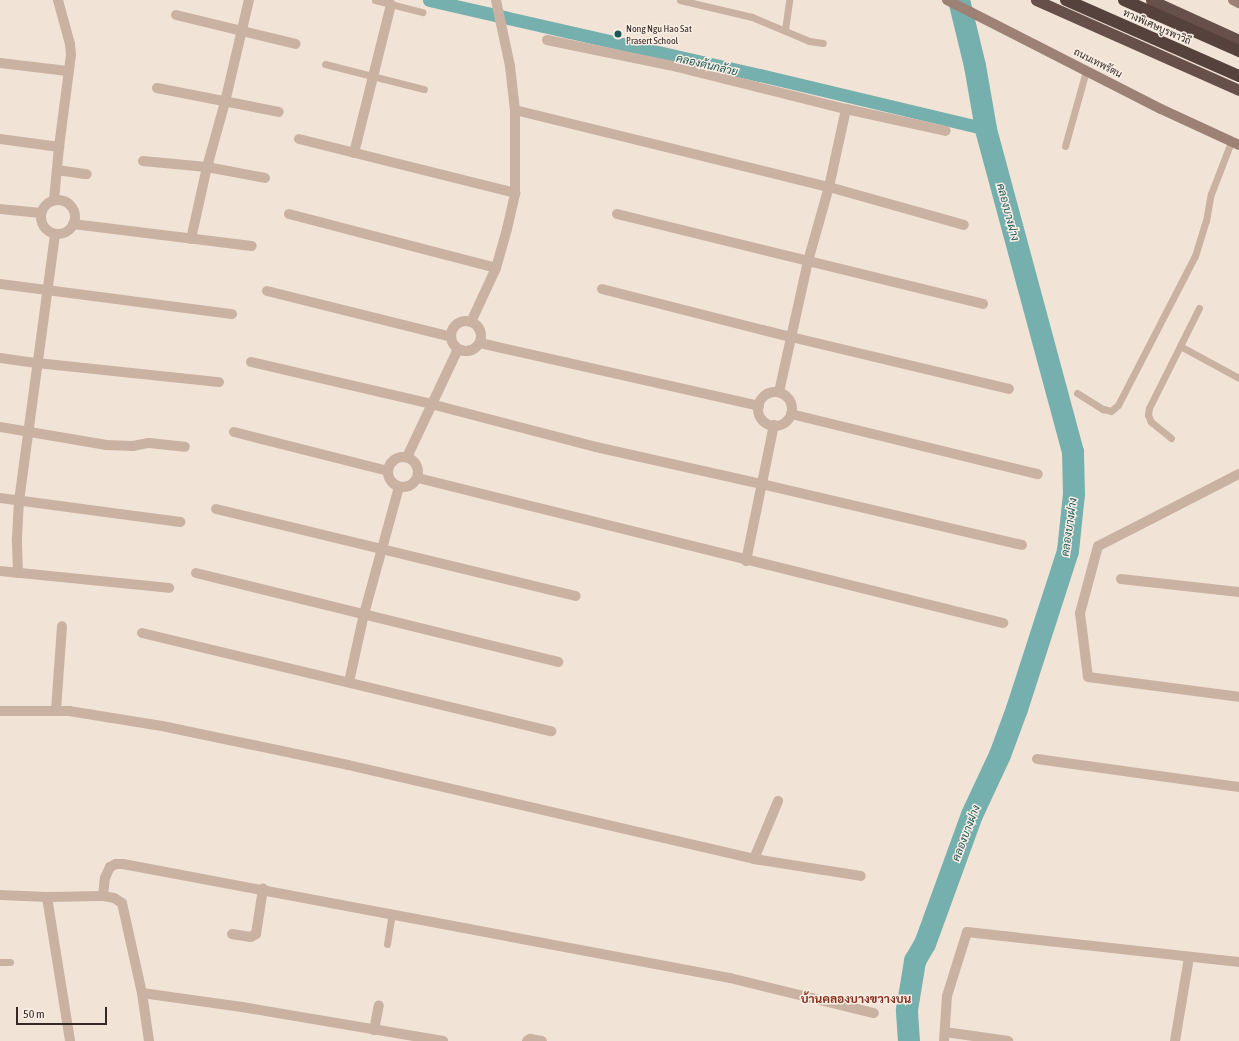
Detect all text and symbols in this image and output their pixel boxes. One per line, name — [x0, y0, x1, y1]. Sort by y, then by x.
street label: ทางพิเศษบูรพาวิถี — [1121, 7, 1193, 47]
place label: Nong Ngu Hao Sat Prasert School — [626, 22, 692, 46]
marker: Nong Ngu Hao Sat Prasert School — [613, 29, 623, 39]
street label: ถนนเทพรัตน — [1072, 46, 1124, 80]
water label: คลองต้นกล้วย — [675, 52, 739, 78]
water label: คลองบางฝาง — [994, 182, 1022, 242]
water label: คลองบางฝาง — [1058, 497, 1080, 557]
water label: คลองบางฝาง — [949, 803, 983, 863]
district label: บ้านคลองบางขวางบน — [801, 993, 911, 1007]
scale bar — [18, 999, 109, 1025]
text: 50 m — [23, 1007, 45, 1021]

